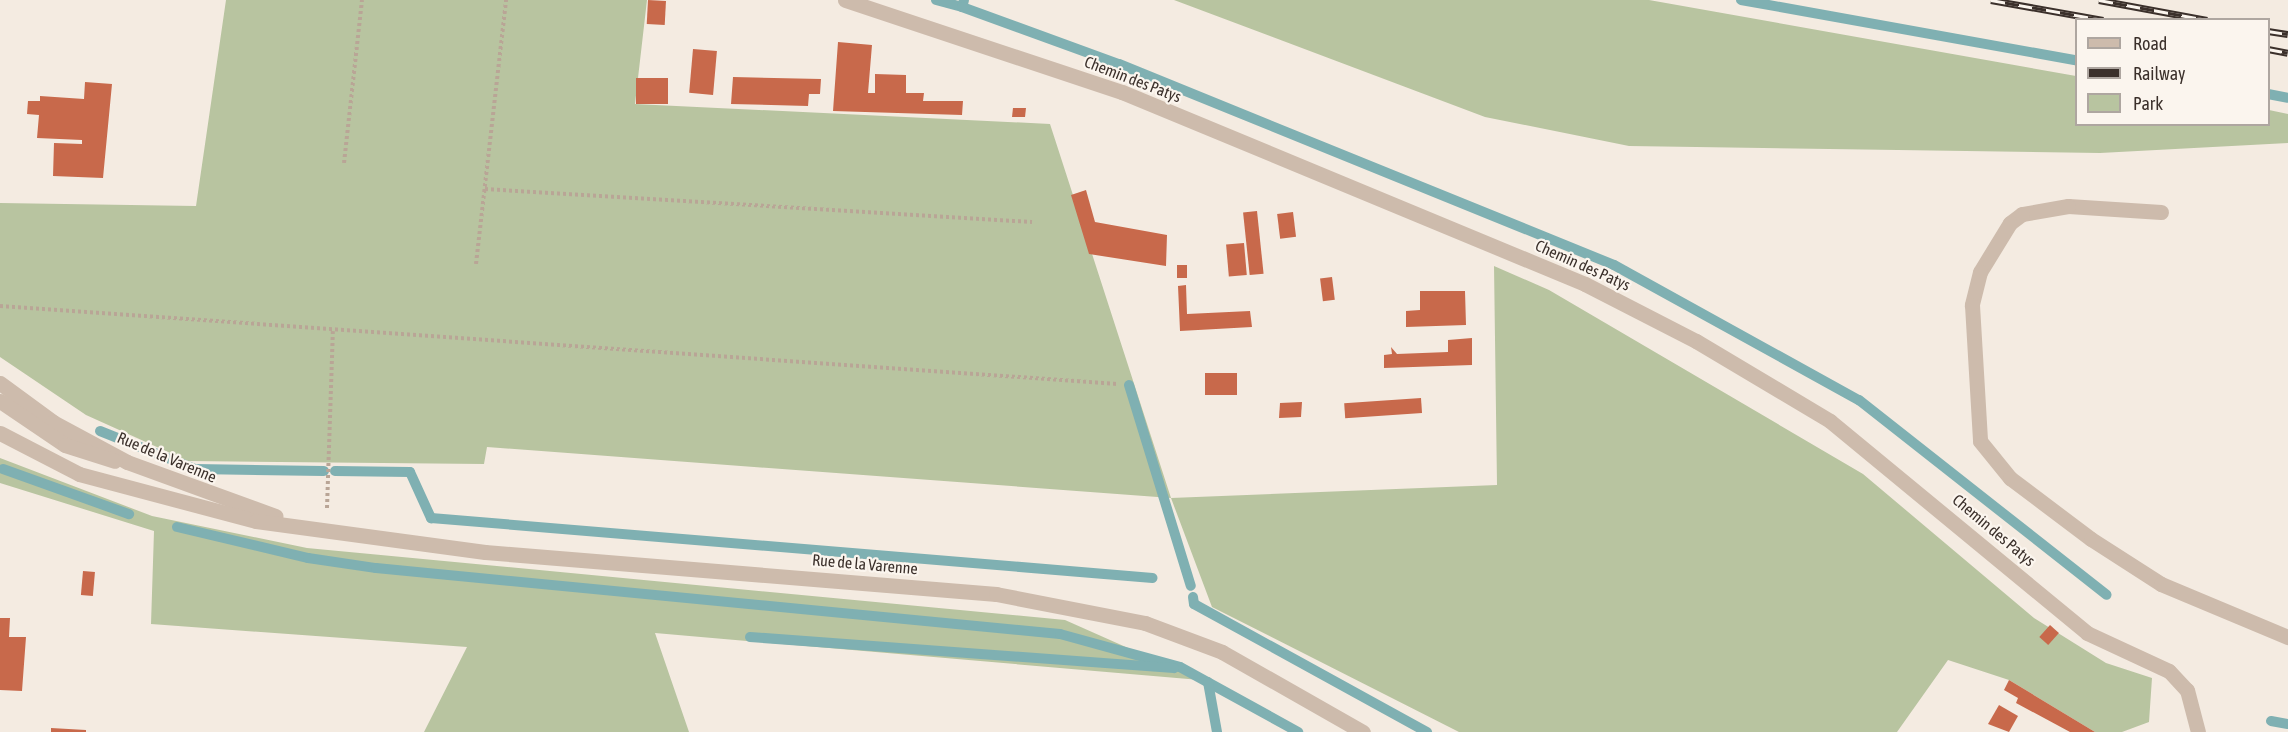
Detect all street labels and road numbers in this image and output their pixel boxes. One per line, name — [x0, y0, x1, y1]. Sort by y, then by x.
street label: Chemin des Patys — [1082, 52, 1184, 106]
street label: Chemin des Patys — [1533, 236, 1633, 294]
street label: Rue de la Varenne — [115, 428, 219, 486]
street label: Chemin des Patys — [1949, 490, 2039, 570]
street label: Rue de la Varenne — [812, 550, 918, 578]

